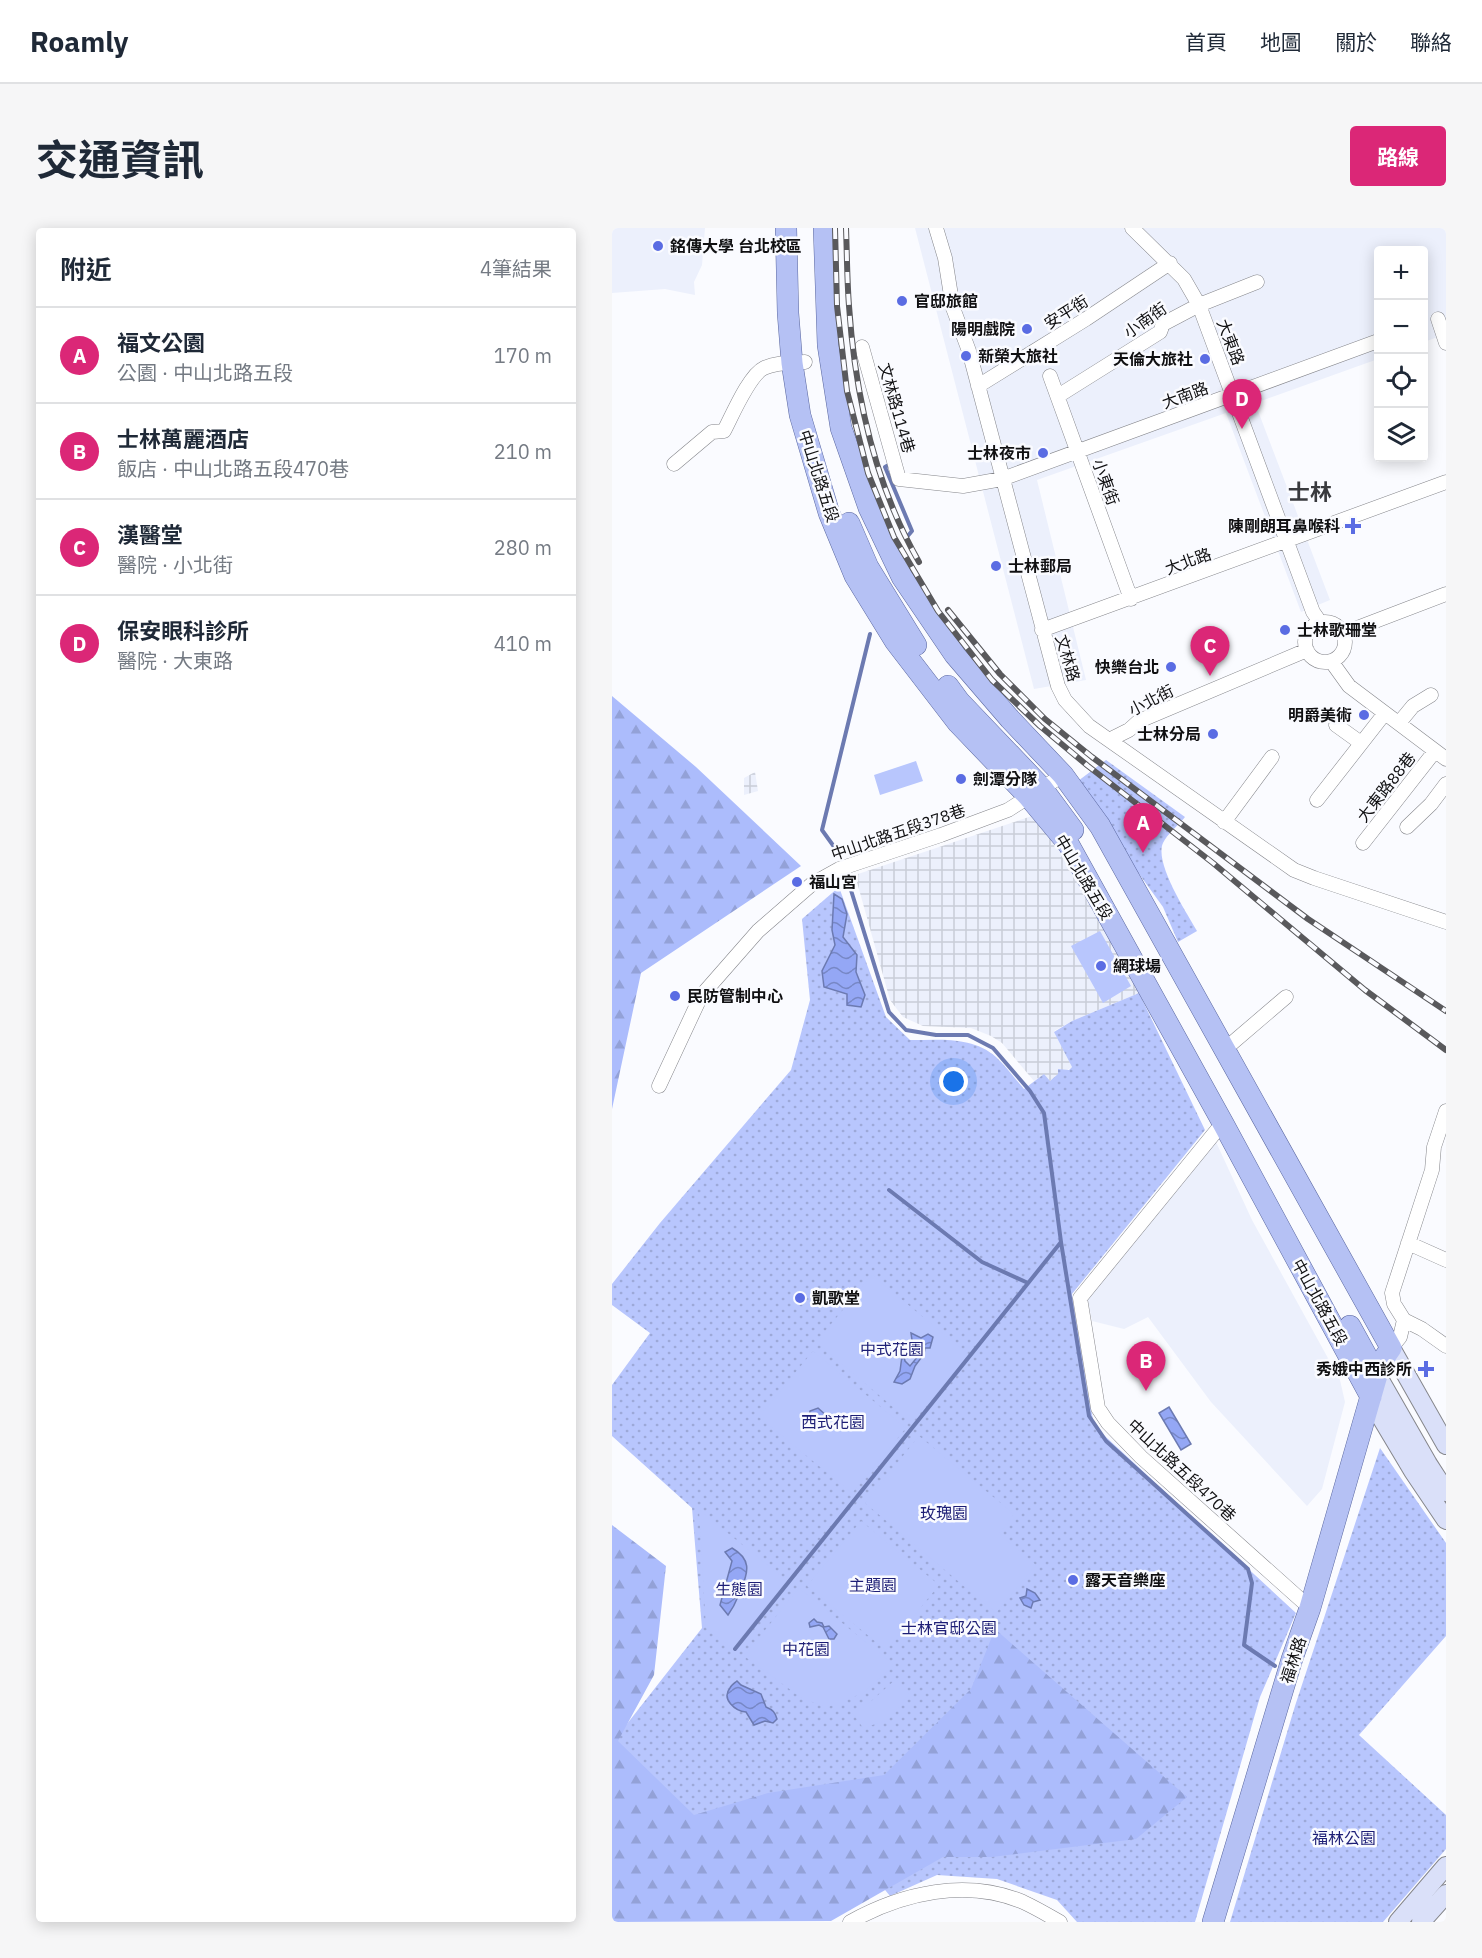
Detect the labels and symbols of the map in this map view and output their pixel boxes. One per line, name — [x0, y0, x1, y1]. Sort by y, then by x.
place label: 銘傳大學 台北校區 — [670, 236, 802, 256]
marker: 銘傳大學 台北校區 — [651, 239, 665, 253]
place label: 官邸旅館 — [914, 291, 978, 311]
street label: 安平街 — [1040, 291, 1092, 333]
marker: 官邸旅館 — [895, 294, 909, 308]
street label: 小南街 — [1120, 298, 1170, 342]
street label: 大東路 — [1213, 316, 1249, 368]
place label: 陽明戲院 — [951, 319, 1015, 339]
marker: 陽明戲院 — [1020, 322, 1034, 336]
place label: 新榮大旅社 — [978, 346, 1058, 366]
marker: 新榮大旅社 — [959, 349, 973, 363]
place label: 天倫大旅社 — [1113, 349, 1193, 369]
marker: 天倫大旅社 — [1198, 352, 1212, 366]
street label: 文林路114巷 — [875, 361, 919, 455]
street label: 大南路 — [1159, 377, 1211, 413]
pin: D — [1222, 380, 1262, 429]
street label: 中山北路五段 — [795, 427, 843, 525]
place label: 士林夜市 — [967, 443, 1031, 463]
marker: 士林夜市 — [1036, 446, 1050, 460]
street label: 小東街 — [1088, 456, 1124, 508]
district label: 士林 — [1288, 477, 1332, 506]
place label: 陳剛朗耳鼻喉科 — [1228, 516, 1340, 536]
marker: 陳剛朗耳鼻喉科 — [1344, 517, 1362, 535]
street label: 大北路 — [1162, 543, 1214, 579]
place label: 士林郵局 — [1008, 556, 1072, 576]
marker: 士林郵局 — [989, 559, 1003, 573]
place label: 士林歌珊堂 — [1297, 620, 1377, 640]
marker: 士林歌珊堂 — [1278, 623, 1292, 637]
pin: C — [1190, 626, 1230, 676]
street label: 文林路 — [1051, 632, 1085, 684]
place label: 快樂台北 — [1095, 657, 1159, 677]
marker: 快樂台北 — [1164, 660, 1178, 674]
street label: 小北街 — [1125, 680, 1177, 720]
place label: 明爵美術 — [1288, 705, 1352, 725]
marker: 明爵美術 — [1357, 708, 1371, 722]
place label: 士林分局 — [1137, 724, 1201, 744]
marker: 士林分局 — [1206, 727, 1220, 741]
street label: 大東路88巷 — [1353, 748, 1419, 826]
place label: 劍潭分隊 — [973, 769, 1037, 789]
marker: 劍潭分隊 — [954, 772, 968, 786]
street label: 中山北路五段378巷 — [828, 800, 968, 864]
pin: A — [1124, 804, 1162, 853]
street label: 中山北路五段 — [1051, 831, 1117, 923]
place label: 福山宮 — [809, 872, 857, 892]
marker: 福山宮 — [790, 875, 804, 889]
place label: 網球場 — [1113, 956, 1161, 976]
marker: 網球場 — [1094, 959, 1108, 973]
place label: 民防管制中心 — [687, 986, 783, 1006]
marker: 民防管制中心 — [668, 989, 682, 1003]
your location — [939, 1067, 968, 1096]
street label: 中山北路五段 — [1288, 1255, 1352, 1349]
place label: 凱歌堂 — [812, 1288, 860, 1308]
marker: 凱歌堂 — [793, 1291, 807, 1305]
park label: 中式花園 — [860, 1339, 924, 1359]
pin: B — [1126, 1342, 1166, 1391]
place label: 秀娥中西診所 — [1316, 1359, 1412, 1379]
marker: 秀娥中西診所 — [1417, 1360, 1435, 1378]
park label: 西式花園 — [801, 1412, 865, 1432]
street label: 中山北路五段470巷 — [1124, 1415, 1240, 1525]
park label: 玫瑰園 — [920, 1503, 968, 1523]
place label: 露天音樂座 — [1085, 1570, 1165, 1590]
marker: 露天音樂座 — [1066, 1573, 1080, 1587]
park label: 主題園 — [849, 1575, 897, 1595]
park label: 生態園 — [715, 1579, 763, 1599]
park label: 士林官邸公園 — [901, 1618, 997, 1638]
street label: 福林路 — [1276, 1634, 1310, 1686]
park label: 中花園 — [782, 1639, 830, 1659]
park label: 福林公園 — [1312, 1828, 1376, 1848]

